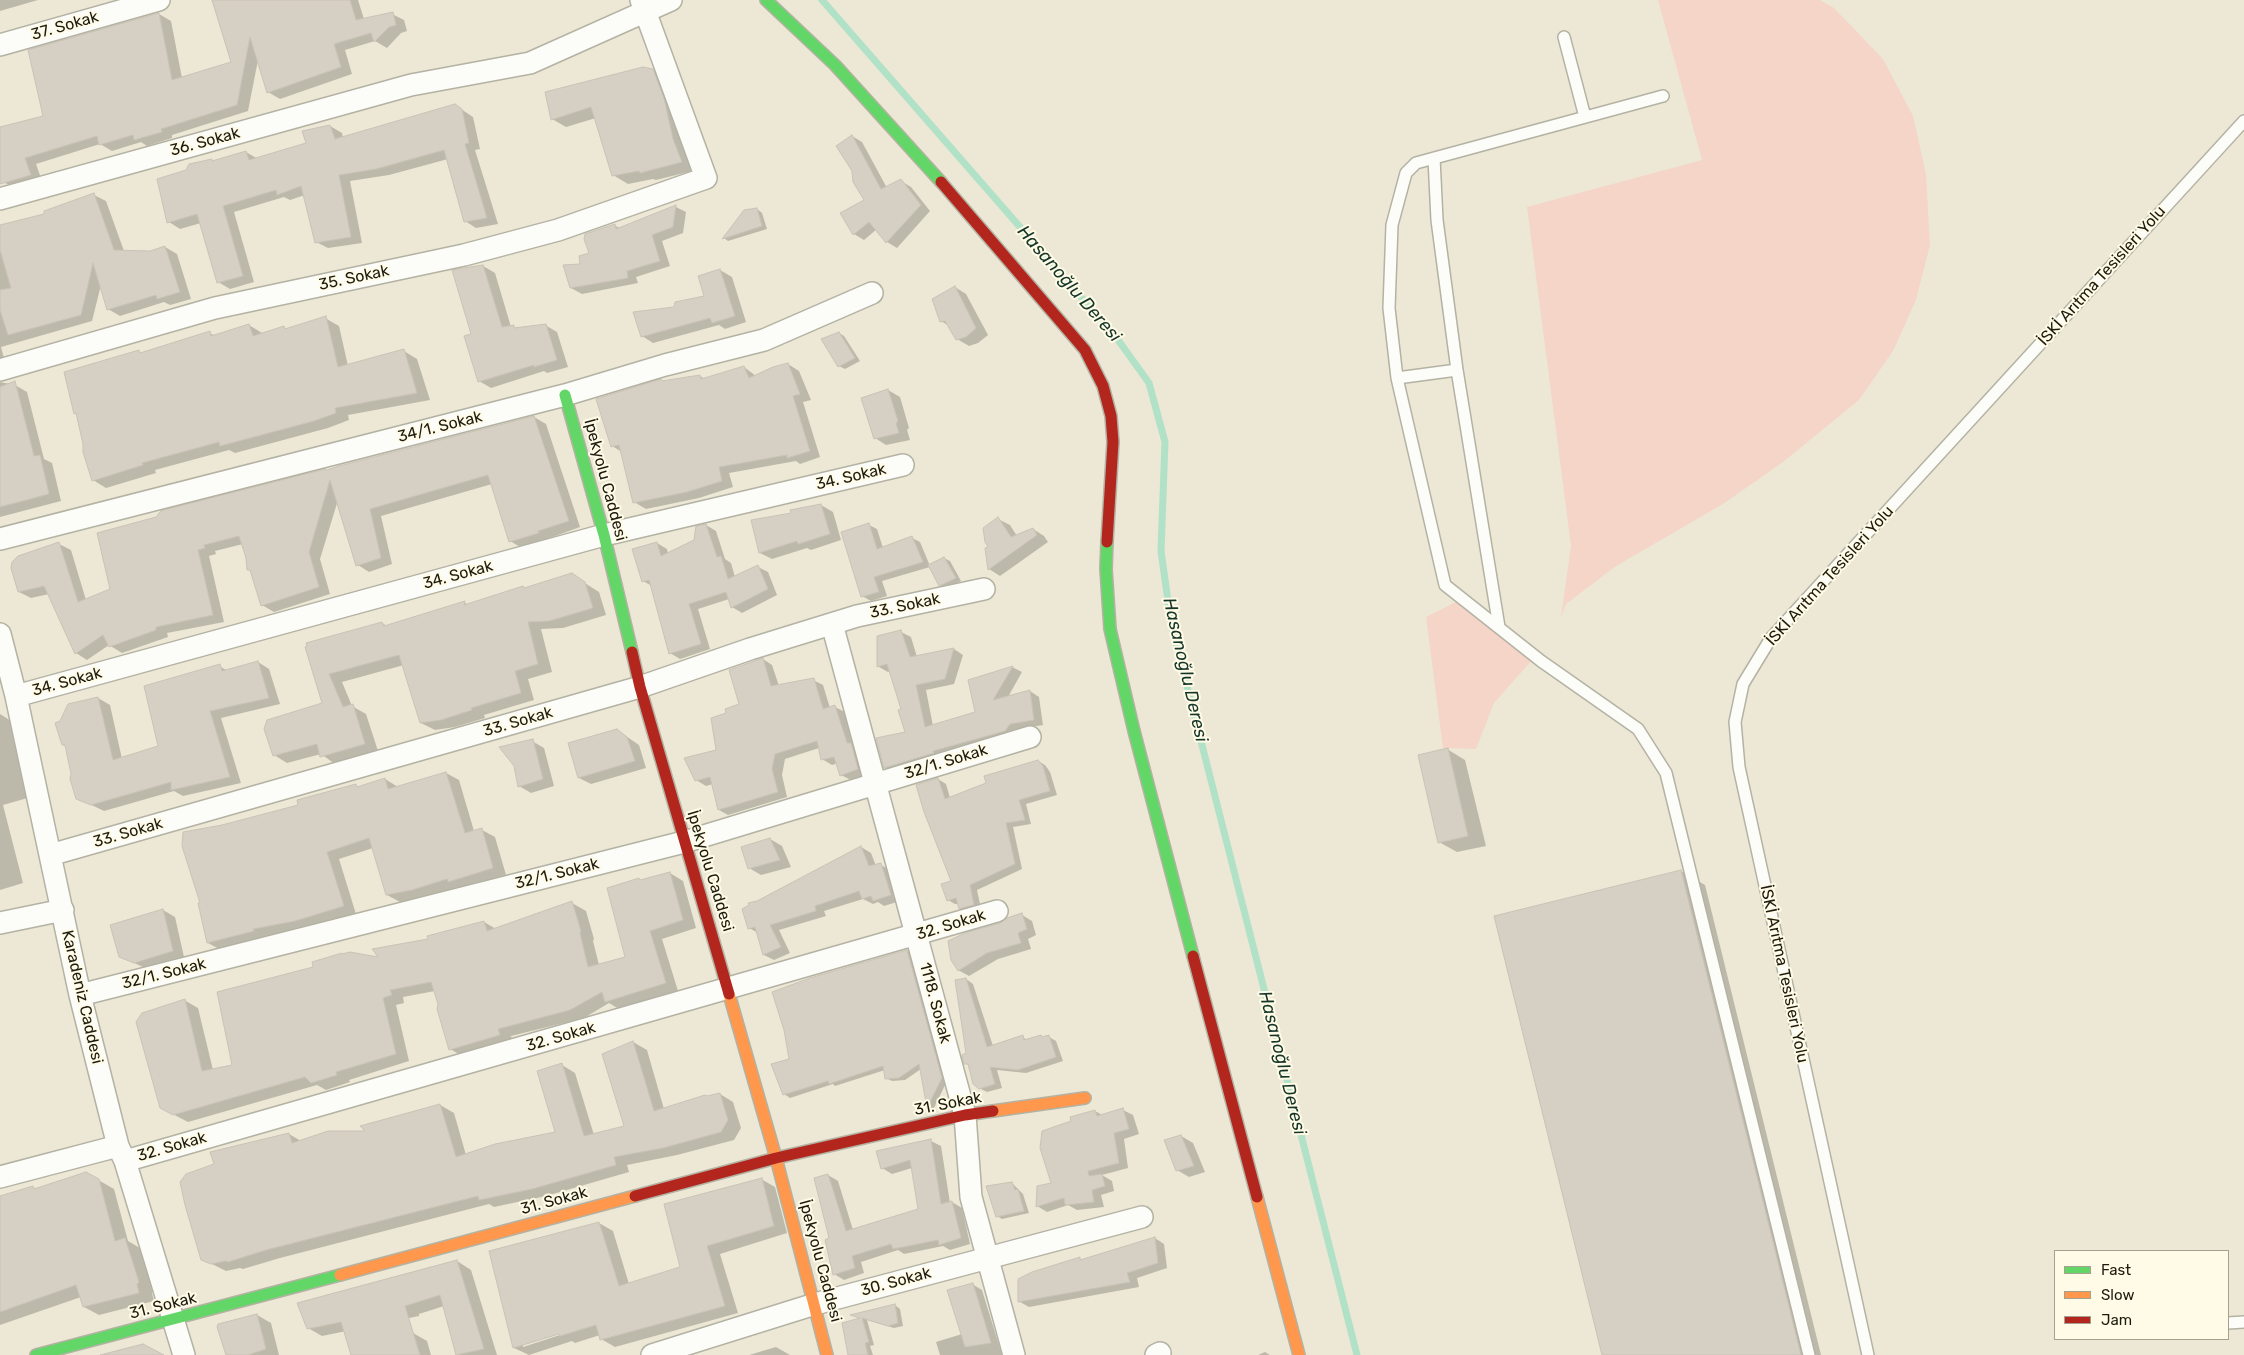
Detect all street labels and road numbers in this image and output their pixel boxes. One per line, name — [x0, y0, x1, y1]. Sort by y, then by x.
street label: 37. Sokak — [29, 7, 101, 45]
street label: 36. Sokak — [168, 123, 242, 161]
street label: İSKİ Arıtma Tesisleri Yolu — [2034, 202, 2170, 350]
street label: 35. Sokak — [317, 261, 391, 295]
street label: 34/1. Sokak — [396, 407, 484, 447]
street label: İpekyolu Caddesi — [579, 417, 631, 543]
street label: 34. Sokak — [814, 460, 888, 494]
street label: İSKİ Arıtma Tesisleri Yolu — [1762, 502, 1898, 650]
street label: 34. Sokak — [421, 556, 495, 594]
street label: 33. Sokak — [868, 589, 942, 623]
street label: 34. Sokak — [30, 663, 104, 701]
street label: 33. Sokak — [481, 703, 555, 741]
street label: 32/1. Sokak — [902, 740, 990, 784]
street label: İpekyolu Caddesi — [682, 808, 738, 934]
street label: 33. Sokak — [91, 814, 165, 852]
street label: 32/1. Sokak — [513, 854, 601, 894]
street label: İSKİ Arıtma Tesisleri Yolu — [1756, 883, 1812, 1065]
street label: 32. Sokak — [914, 905, 988, 945]
street label: Karadeniz Caddesi — [57, 928, 107, 1066]
street label: 32/1. Sokak — [120, 954, 208, 994]
street label: 1118. Sokak — [915, 961, 955, 1045]
street label: 32. Sokak — [524, 1018, 598, 1056]
street label: 31. Sokak — [913, 1088, 983, 1120]
street label: 32. Sokak — [135, 1128, 209, 1166]
street label: 31. Sokak — [518, 1183, 590, 1219]
street label: İpekyolu Caddesi — [794, 1198, 846, 1324]
street label: 30. Sokak — [859, 1263, 933, 1301]
street label: 31. Sokak — [127, 1288, 199, 1324]

